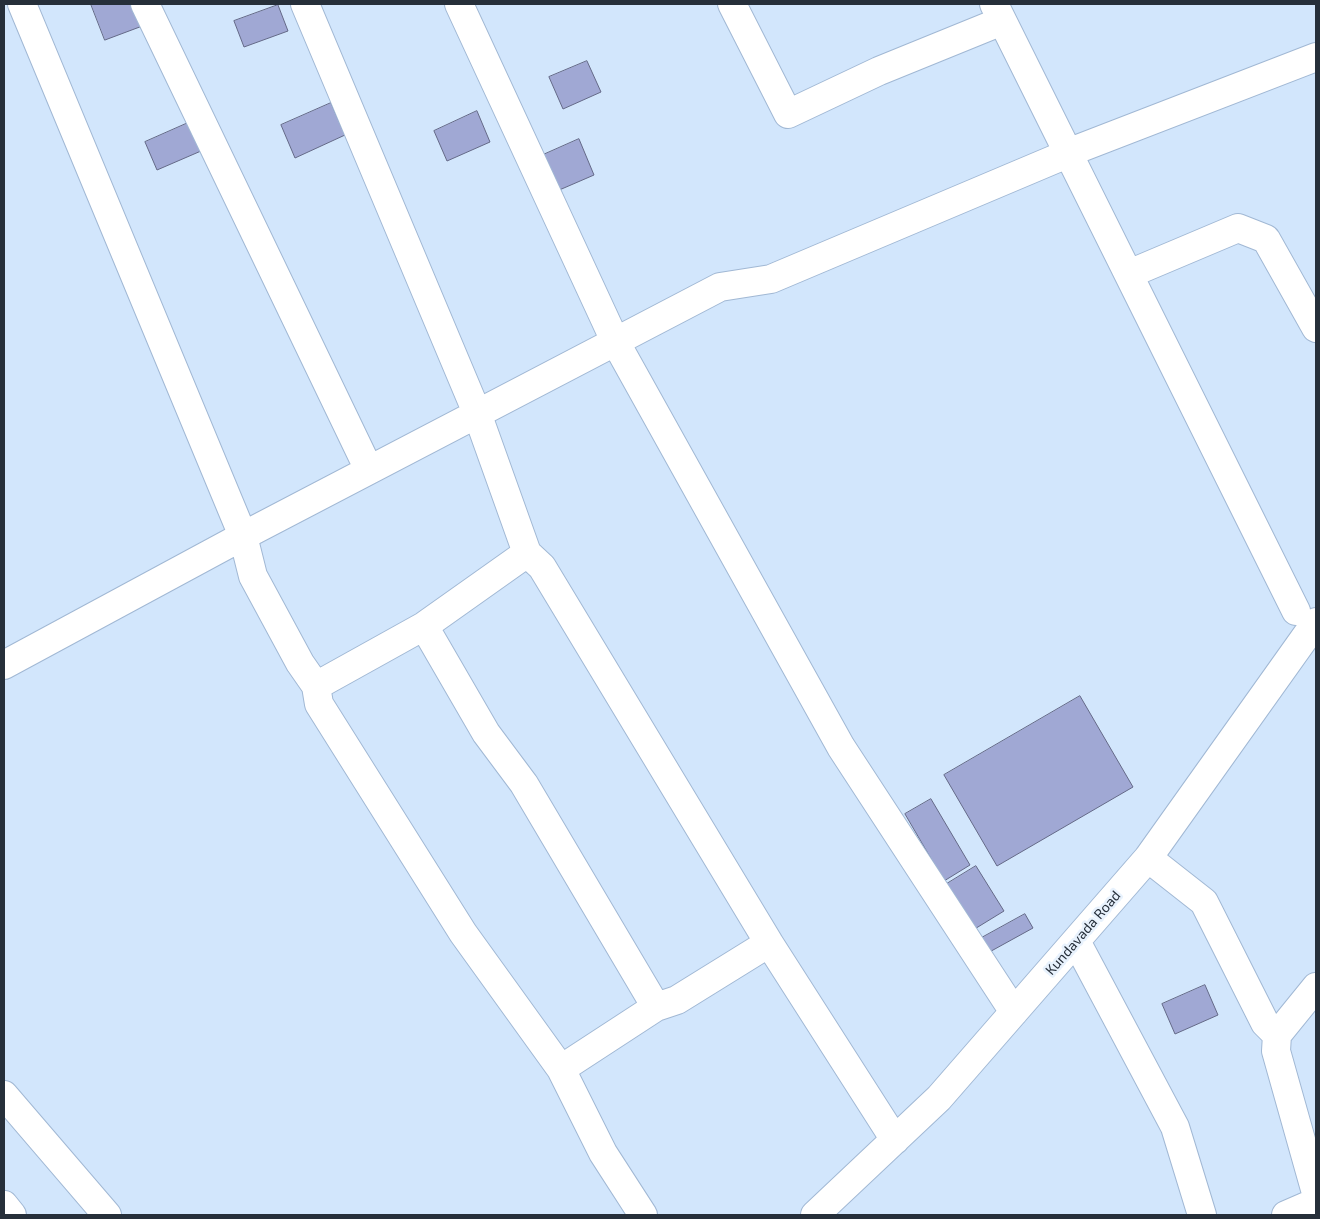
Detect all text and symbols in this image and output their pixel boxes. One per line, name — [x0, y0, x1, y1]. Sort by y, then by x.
street label: Kundavada Road — [1042, 887, 1124, 979]

